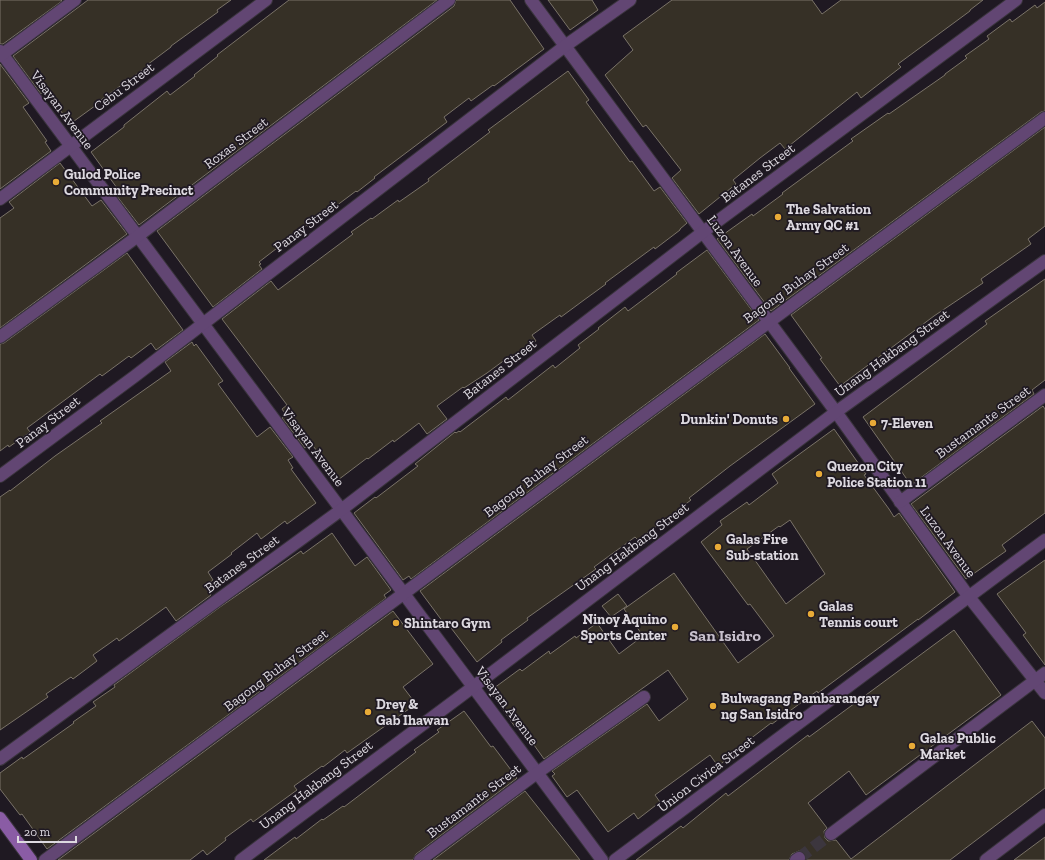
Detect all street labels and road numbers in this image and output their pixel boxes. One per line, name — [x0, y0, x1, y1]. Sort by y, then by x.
street label: Cebu Street — [91, 58, 158, 115]
street label: Visayan Avenue — [26, 66, 97, 153]
street label: Roxas Street — [201, 113, 272, 173]
street label: Batanes Street — [718, 139, 799, 206]
street label: Panay Street — [270, 196, 342, 256]
street label: Luzon Avenue — [703, 212, 767, 290]
street label: Bagong Buhay Street — [740, 238, 853, 327]
street label: Unang Hakbang Street — [831, 305, 953, 400]
street label: Batanes Street — [460, 335, 541, 403]
street label: Bustamante Street — [932, 381, 1034, 462]
street label: Panay Street — [12, 392, 84, 452]
street label: Visayan Avenue — [277, 403, 348, 490]
street label: Bagong Buhay Street — [480, 431, 592, 521]
street label: Unang Hakbang Street — [572, 498, 693, 595]
street label: Luzon Avenue — [916, 503, 980, 581]
street label: Batanes Street — [201, 531, 283, 597]
street label: Bagong Buhay Street — [220, 625, 332, 715]
street label: Visayan Avenue — [471, 662, 542, 749]
street label: Union Civica Street — [654, 731, 759, 816]
street label: Unang Hakbang Street — [256, 736, 377, 833]
street label: Bustamante Street — [424, 760, 525, 842]

